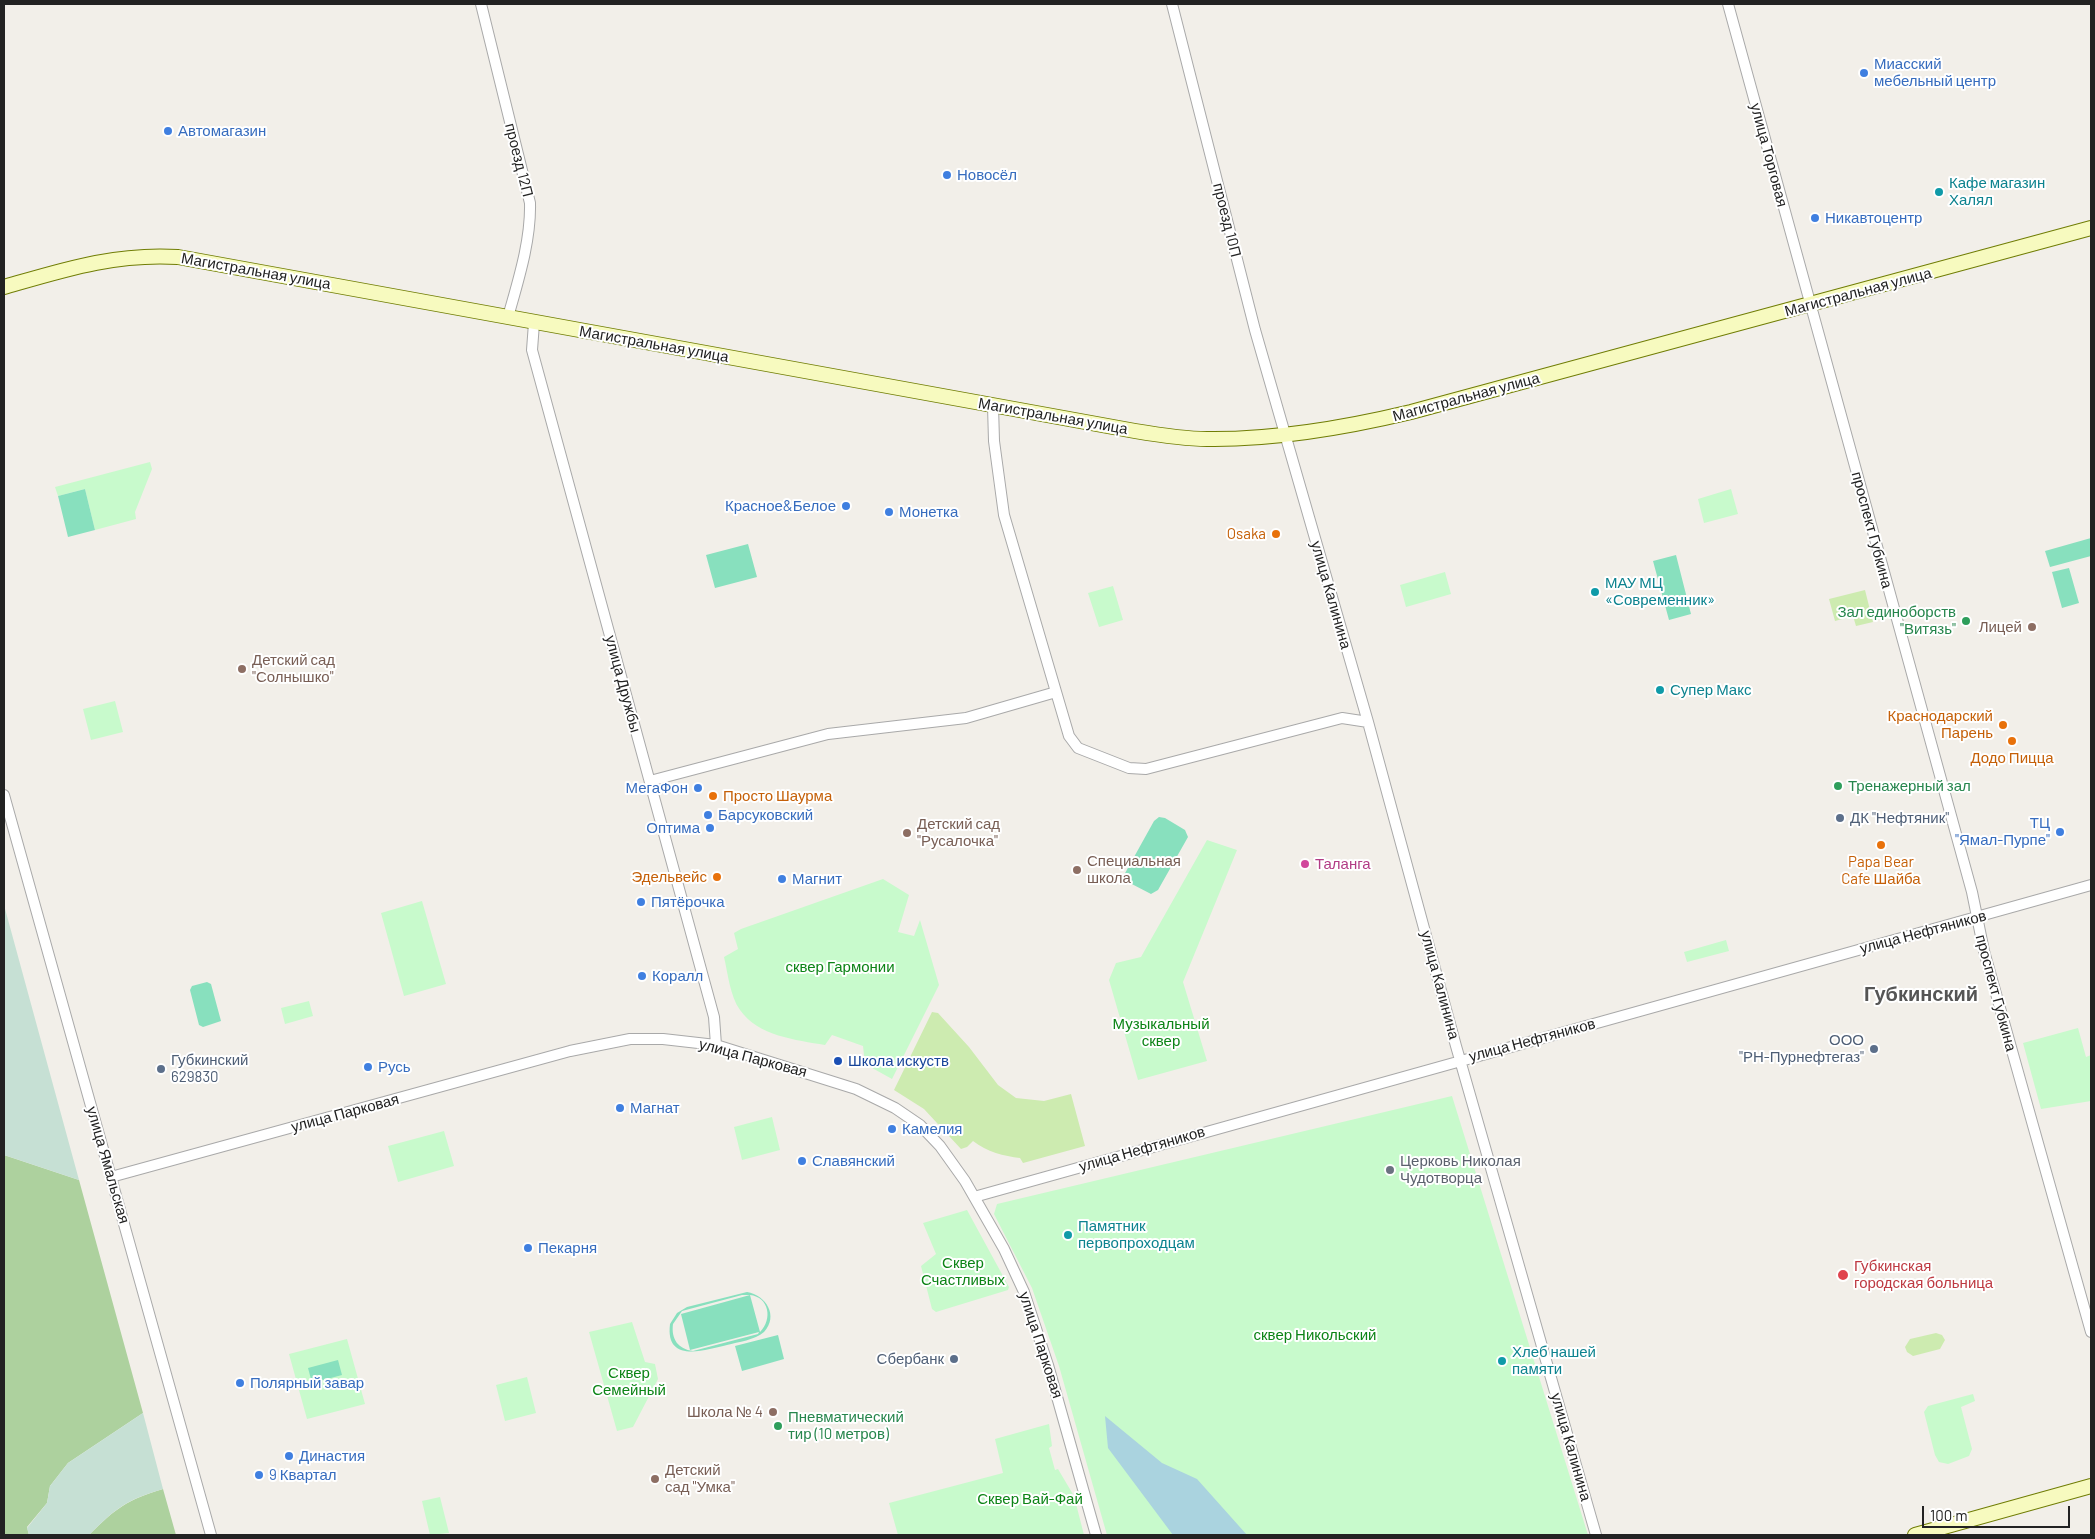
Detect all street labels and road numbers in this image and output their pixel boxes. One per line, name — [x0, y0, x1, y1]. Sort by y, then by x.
street label: улица Торговая — [1747, 101, 1791, 209]
street label: проезд 12П — [501, 121, 537, 199]
street label: проезд 10П — [1209, 181, 1245, 259]
street label: Магистральная улица — [180, 249, 332, 293]
street label: Магистральная улица — [1783, 264, 1933, 320]
street label: Магистральная улица — [578, 322, 730, 366]
street label: Магистральная улица — [1391, 369, 1541, 425]
street label: Магистральная улица — [977, 394, 1129, 438]
street label: проспект Губкина — [1848, 470, 1896, 590]
street label: улица Калинина — [1307, 539, 1355, 651]
street label: улица Дружбы — [601, 633, 645, 735]
street label: улица Нефтяников — [1858, 906, 1988, 958]
street label: улица Калинина — [1417, 929, 1463, 1041]
street label: проспект Губкина — [1972, 933, 2020, 1053]
street label: улица Нефтяников — [1467, 1014, 1597, 1066]
street label: улица Парковая — [697, 1035, 809, 1081]
street label: улица Парковая — [289, 1090, 401, 1136]
street label: улица Ямальская — [83, 1104, 133, 1226]
street label: улица Нефтяников — [1077, 1122, 1207, 1176]
street label: улица Парковая — [1015, 1289, 1067, 1401]
street label: улица Калинина — [1547, 1391, 1595, 1503]

